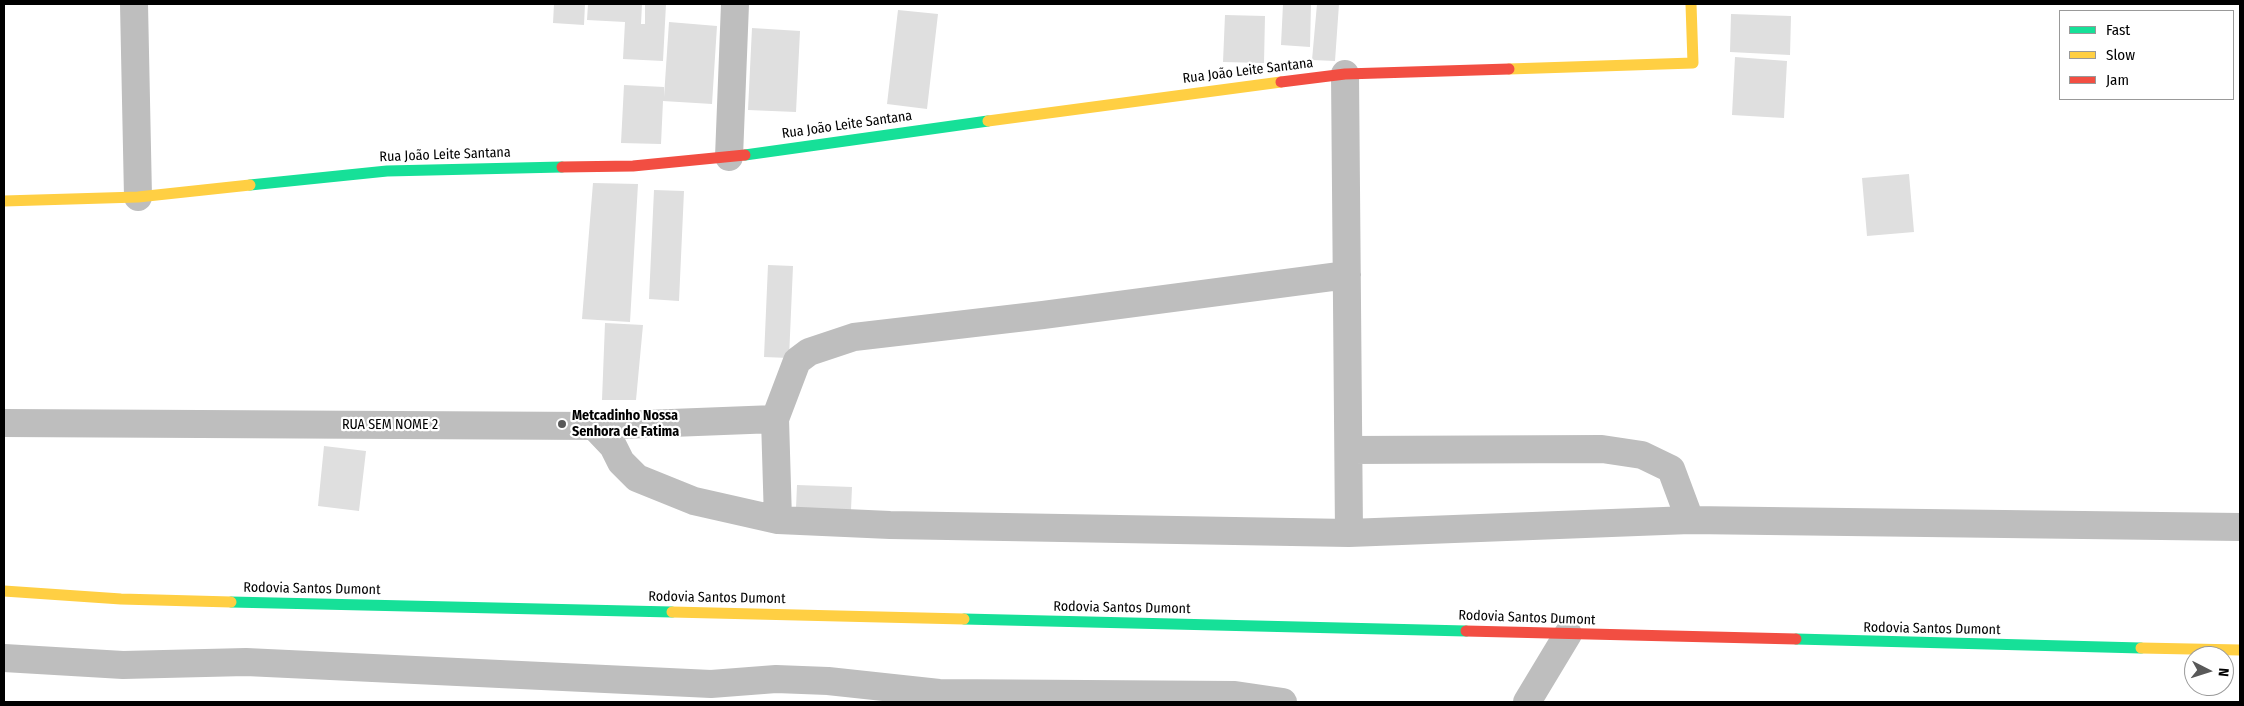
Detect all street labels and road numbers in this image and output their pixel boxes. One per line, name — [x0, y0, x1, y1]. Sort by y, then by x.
street label: Rua João Leite Santana — [1182, 55, 1314, 87]
street label: Rua João Leite Santana — [781, 108, 913, 142]
street label: Rua João Leite Santana — [379, 144, 511, 166]
street label: RUA SEM NOME 2 — [342, 417, 438, 433]
street label: Rodovia Santos Dumont — [243, 579, 381, 599]
street label: Rodovia Santos Dumont — [648, 588, 786, 608]
street label: Rodovia Santos Dumont — [1053, 598, 1191, 618]
street label: Rodovia Santos Dumont — [1458, 607, 1596, 629]
street label: Rodovia Santos Dumont — [1863, 619, 2001, 639]

